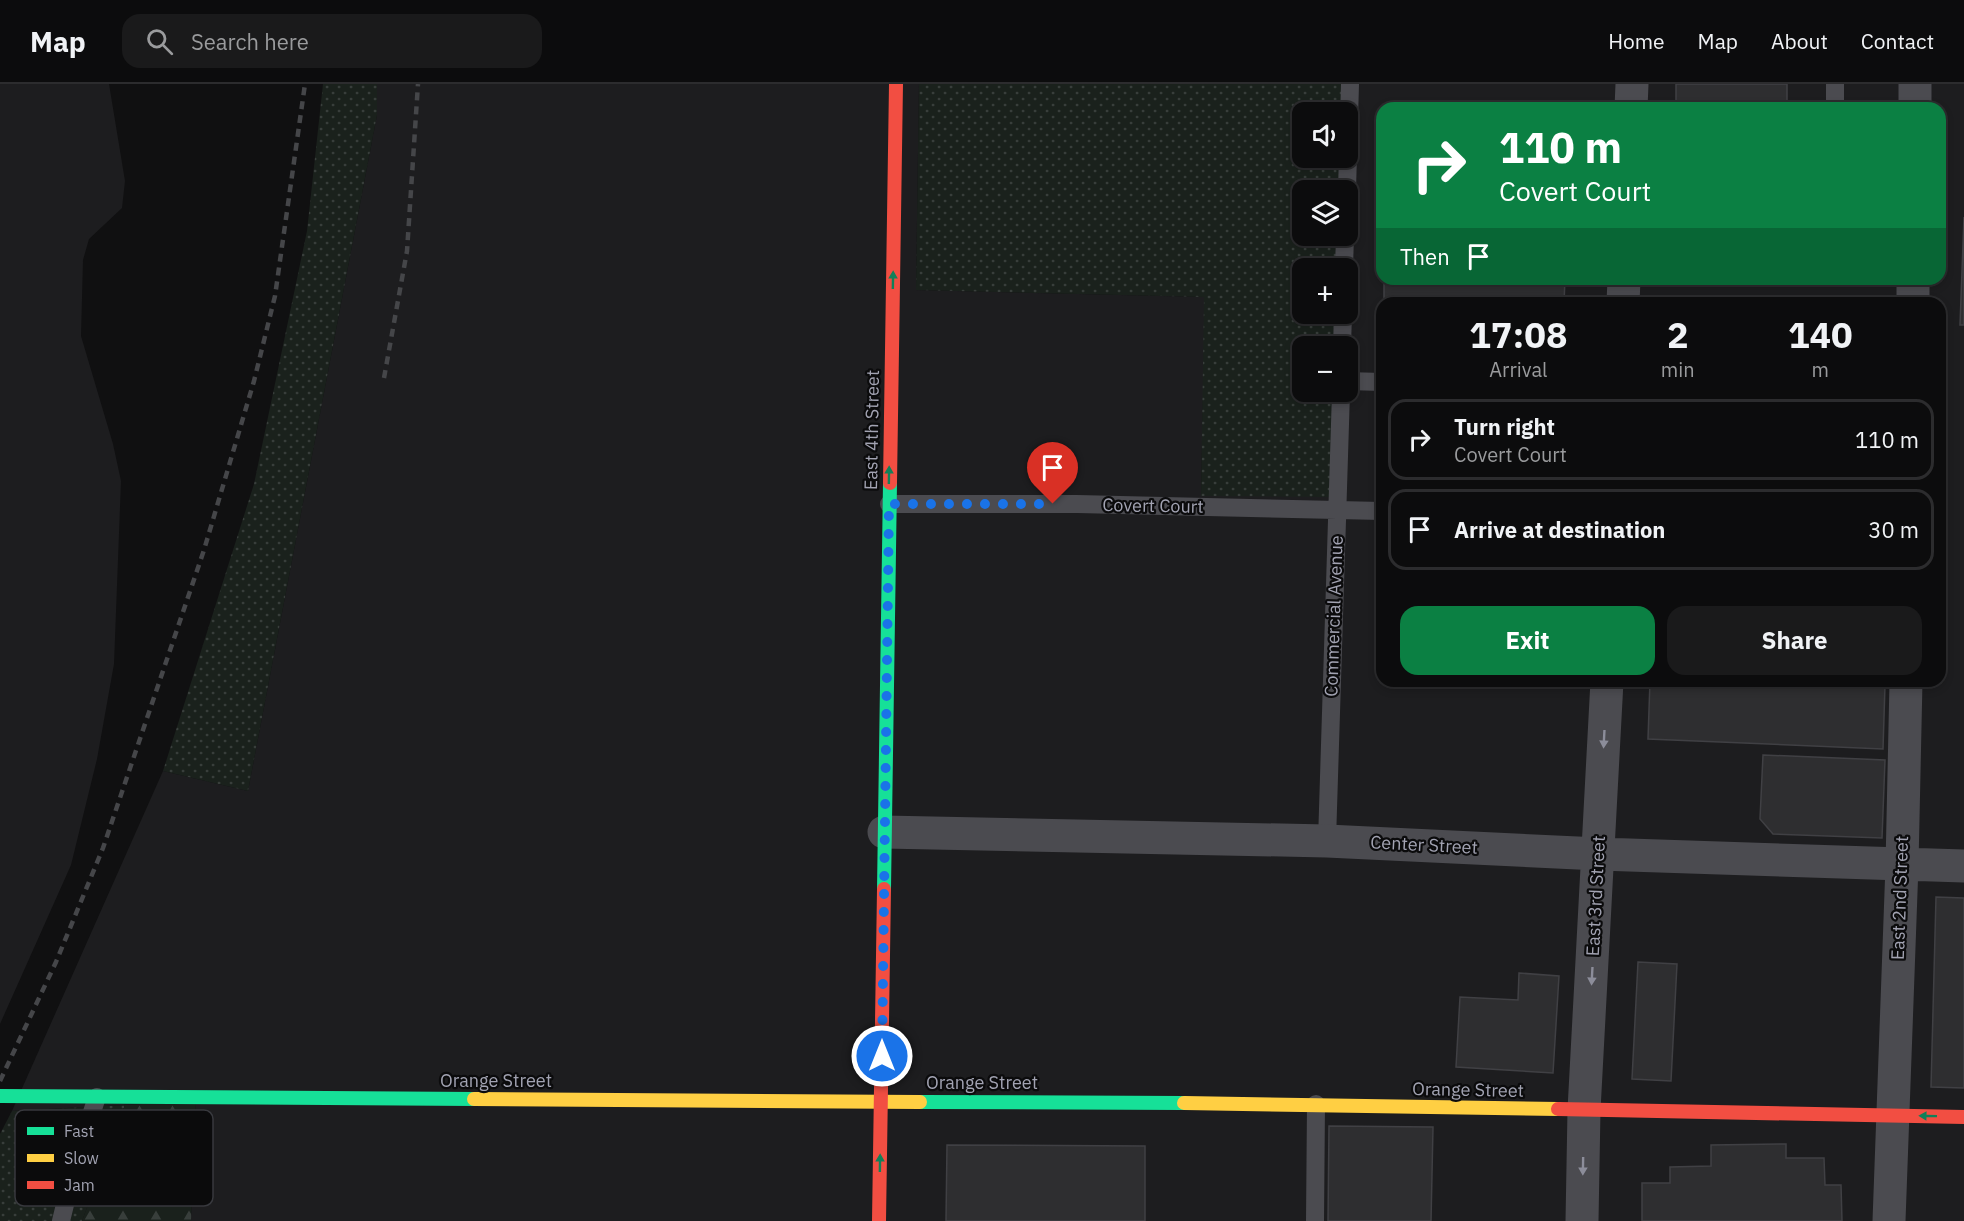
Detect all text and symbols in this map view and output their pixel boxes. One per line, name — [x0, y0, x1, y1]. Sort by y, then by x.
search box — [122, 14, 542, 68]
text: Map — [30, 23, 86, 60]
icon: search — [143, 25, 176, 58]
text: Search here — [191, 27, 309, 56]
text: Home — [1608, 27, 1665, 55]
text: Map — [1698, 27, 1738, 55]
text: About — [1771, 27, 1828, 55]
text: Contact — [1861, 27, 1934, 55]
map controls — [1292, 102, 1358, 402]
button: sound — [1292, 102, 1358, 168]
text: 110 m — [1499, 120, 1622, 175]
icon: right — [1400, 126, 1478, 204]
text: Covert Court — [1499, 173, 1651, 208]
button: layers — [1292, 180, 1358, 246]
icon: arrive — [1462, 240, 1495, 273]
text: Then — [1400, 242, 1450, 271]
button: + — [1292, 258, 1358, 324]
one-way arrow — [888, 271, 897, 290]
text: 17:08 — [1469, 311, 1568, 358]
text: 2 — [1667, 311, 1689, 358]
text: 140 — [1788, 311, 1853, 358]
button: − — [1292, 336, 1358, 402]
text: Arrival — [1489, 356, 1548, 383]
text: min — [1661, 356, 1695, 383]
text: m — [1812, 356, 1829, 383]
street label: East 4th Street — [859, 370, 884, 490]
text: Turn right — [1454, 412, 1555, 441]
icon: right — [1403, 423, 1436, 456]
text: 110 m — [1855, 425, 1919, 454]
text: Covert Court — [1454, 441, 1567, 468]
pin — [1027, 442, 1078, 504]
icon: arrive — [1036, 451, 1069, 484]
one-way arrow — [884, 465, 894, 484]
street label: Covert Court — [1102, 493, 1204, 518]
icon: arrive — [1403, 513, 1436, 546]
text: Arrive at destination — [1454, 515, 1665, 544]
text: 30 m — [1868, 515, 1919, 544]
street label: Commercial Avenue — [1319, 535, 1348, 697]
button: Exit — [1400, 606, 1655, 675]
button: Share — [1667, 606, 1922, 675]
one-way arrow — [1600, 730, 1609, 749]
street label: Center Street — [1370, 830, 1478, 859]
street label: East 3rd Street — [1581, 835, 1610, 957]
street label: East 2nd Street — [1886, 835, 1913, 961]
one-way arrow — [1587, 967, 1596, 986]
position arrow — [850, 1024, 914, 1088]
street label: Orange Street — [440, 1069, 552, 1092]
street label: Orange Street — [926, 1071, 1038, 1094]
street label: Orange Street — [1412, 1077, 1524, 1102]
legend — [15, 1110, 213, 1206]
one-way arrow — [1919, 1111, 1938, 1121]
text: Fast — [64, 1121, 94, 1141]
text: Slow — [64, 1148, 99, 1168]
one-way arrow — [875, 1153, 885, 1172]
one-way arrow — [1578, 1156, 1588, 1175]
text: Jam — [64, 1175, 95, 1195]

